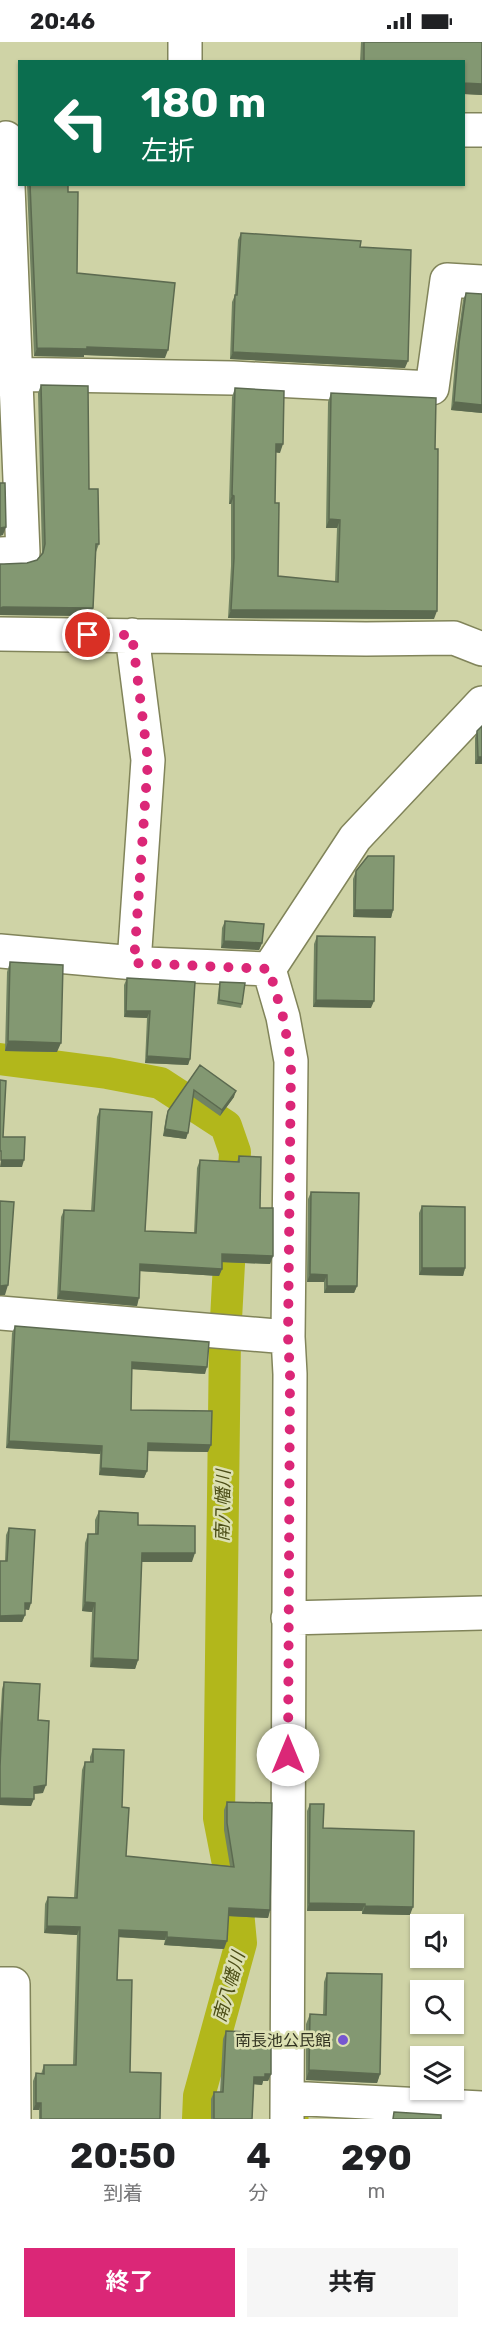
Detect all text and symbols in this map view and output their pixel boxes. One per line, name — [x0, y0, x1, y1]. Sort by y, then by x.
text: 20:46 — [30, 8, 95, 35]
text: 180 m — [141, 78, 266, 128]
icon: left — [42, 84, 120, 162]
text: 左折 — [141, 135, 195, 167]
pin — [62, 609, 113, 660]
icon: arrive — [71, 618, 104, 651]
water label: 南八幡川 — [211, 1468, 235, 1542]
position arrow — [256, 1723, 320, 1787]
map controls — [410, 1914, 464, 2100]
button: sound — [410, 1914, 464, 1968]
water label: 南八幡川 — [209, 1947, 250, 2025]
button: search — [410, 1980, 464, 2034]
place label: 南長池公民館 — [235, 2031, 331, 2050]
marker: 南長池公民館 — [336, 2033, 350, 2047]
button: layers — [410, 2046, 464, 2100]
text: 20:50 — [70, 2134, 176, 2177]
text: 4 — [246, 2134, 271, 2177]
text: 290 — [341, 2136, 412, 2179]
text: m — [368, 2179, 385, 2203]
text: 到着 — [103, 2181, 143, 2205]
text: 分 — [249, 2181, 269, 2205]
button: 終了 — [24, 2248, 235, 2317]
button: 共有 — [247, 2248, 458, 2317]

